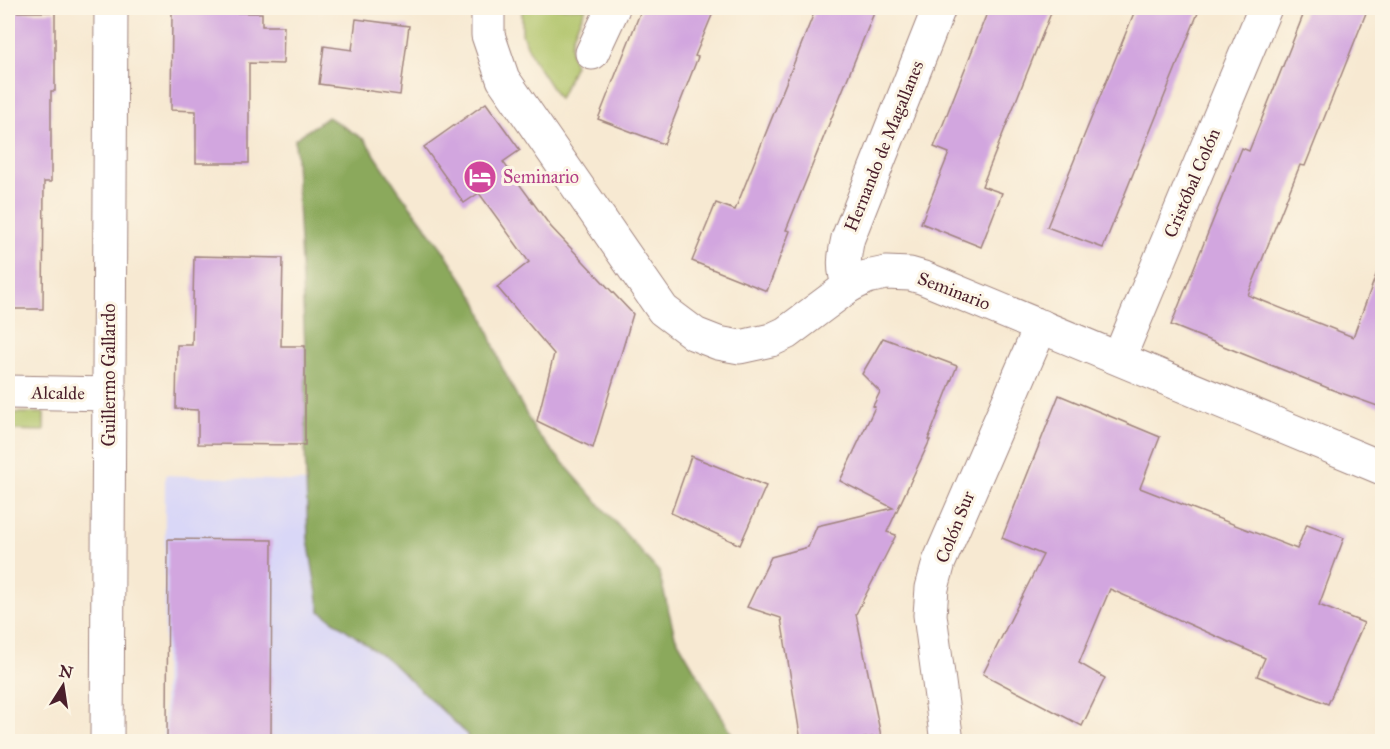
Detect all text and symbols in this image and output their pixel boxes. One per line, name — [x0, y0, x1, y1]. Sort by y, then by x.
street label: Hernando de Magallanes — [840, 57, 929, 235]
street label: Cristóbal Colón — [1159, 125, 1225, 241]
hotel icon: Seminario — [462, 159, 498, 195]
place label: Seminario — [503, 166, 579, 188]
street label: Seminario — [915, 267, 993, 315]
street label: Guillermo Gallardo — [98, 304, 120, 446]
street label: Alcalde — [30, 382, 85, 404]
street label: Colón Sur — [931, 488, 979, 566]
north arrow — [33, 656, 93, 716]
text: N — [57, 661, 75, 683]

